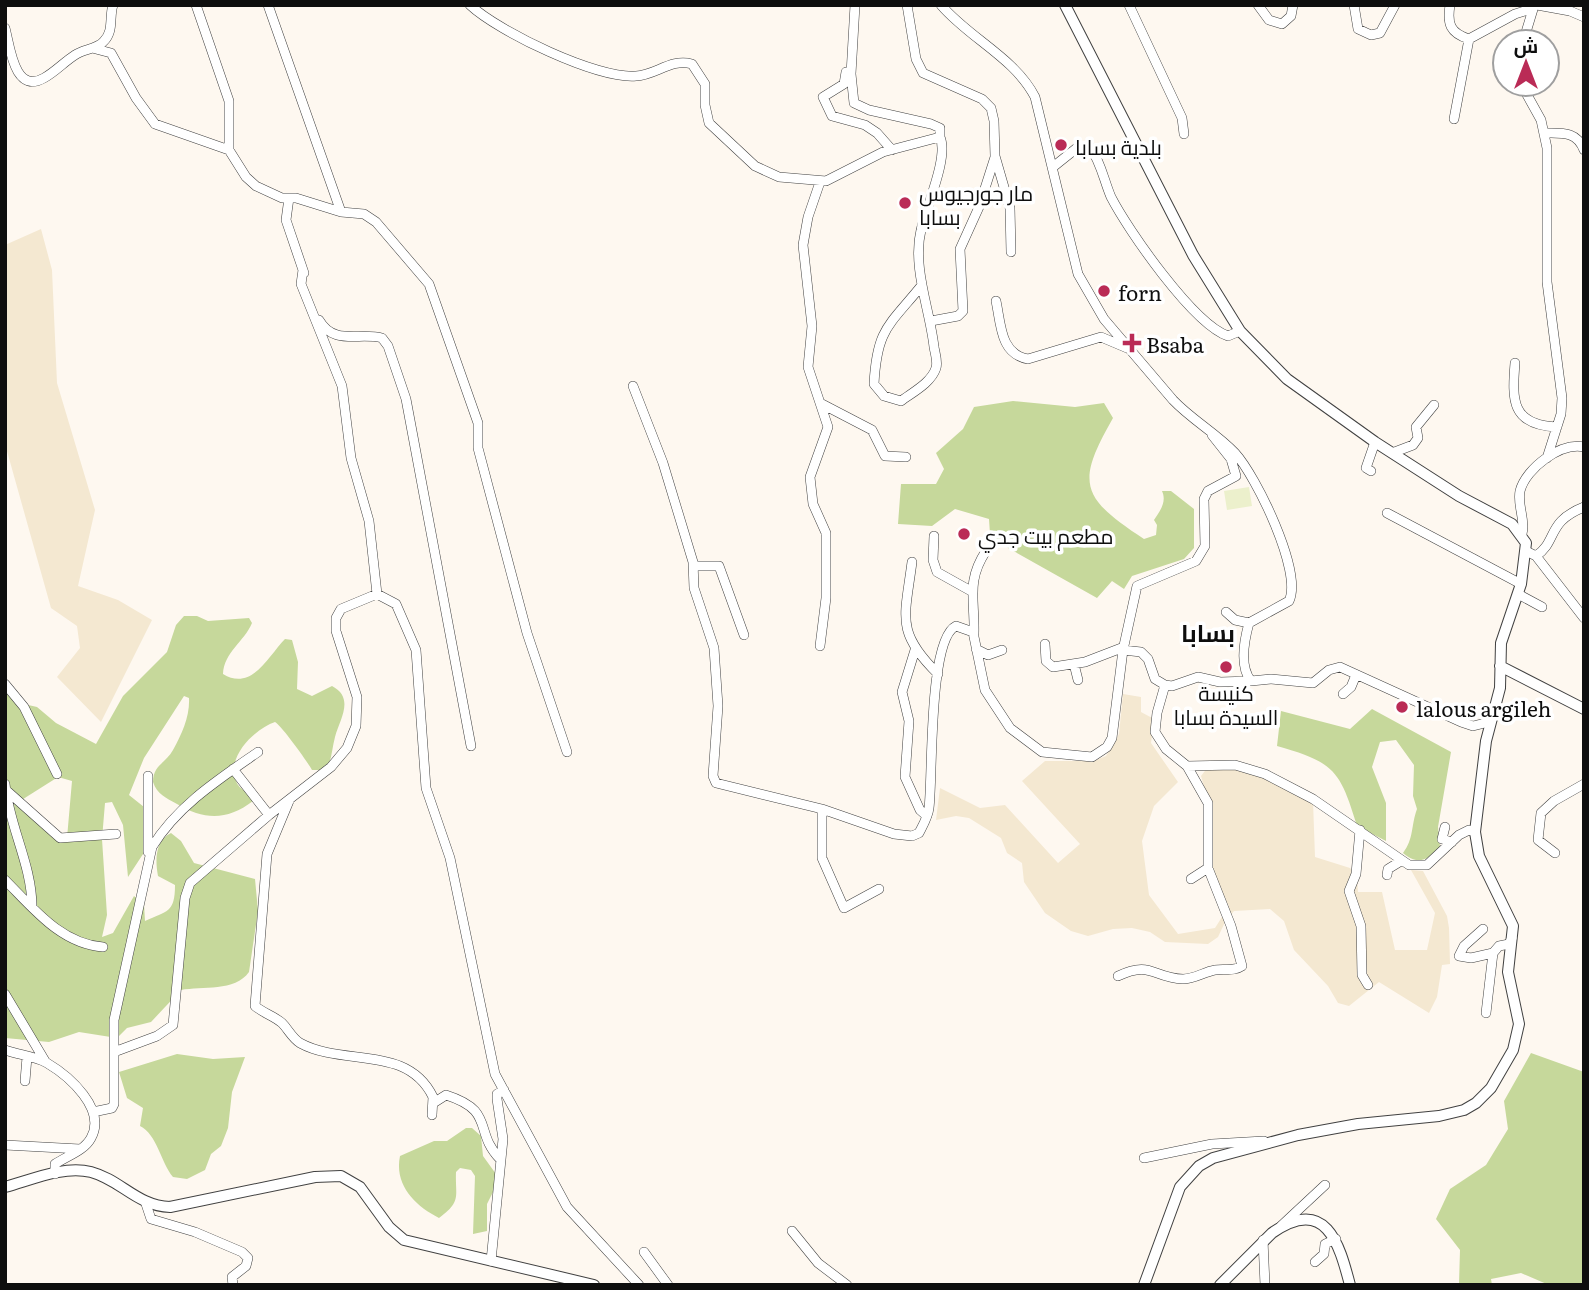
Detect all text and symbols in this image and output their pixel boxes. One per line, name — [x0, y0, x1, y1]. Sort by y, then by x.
north arrow — [1491, 28, 1561, 98]
text: ش — [1514, 31, 1538, 59]
place label: بلدية بسابا — [1075, 130, 1162, 161]
marker: بلدية بسابا — [1053, 137, 1069, 153]
place label: مار جورجيوس بسابا — [919, 176, 1033, 231]
marker: مار جورجيوس بسابا — [897, 195, 913, 211]
place label: forn — [1118, 276, 1162, 307]
marker: forn — [1096, 283, 1112, 299]
place label: Bsaba — [1146, 328, 1205, 359]
marker: Bsaba — [1124, 335, 1140, 351]
place label: مطعم بيت جدي — [978, 519, 1113, 553]
marker: مطعم بيت جدي — [956, 526, 972, 542]
district label: بسابا — [1181, 614, 1235, 649]
marker: كنيسة السيدة بسابا — [1218, 659, 1234, 675]
place label: كنيسة السيدة بسابا — [1173, 676, 1279, 731]
place label: lalous argileh — [1416, 692, 1552, 723]
marker: lalous argileh — [1394, 699, 1410, 715]

